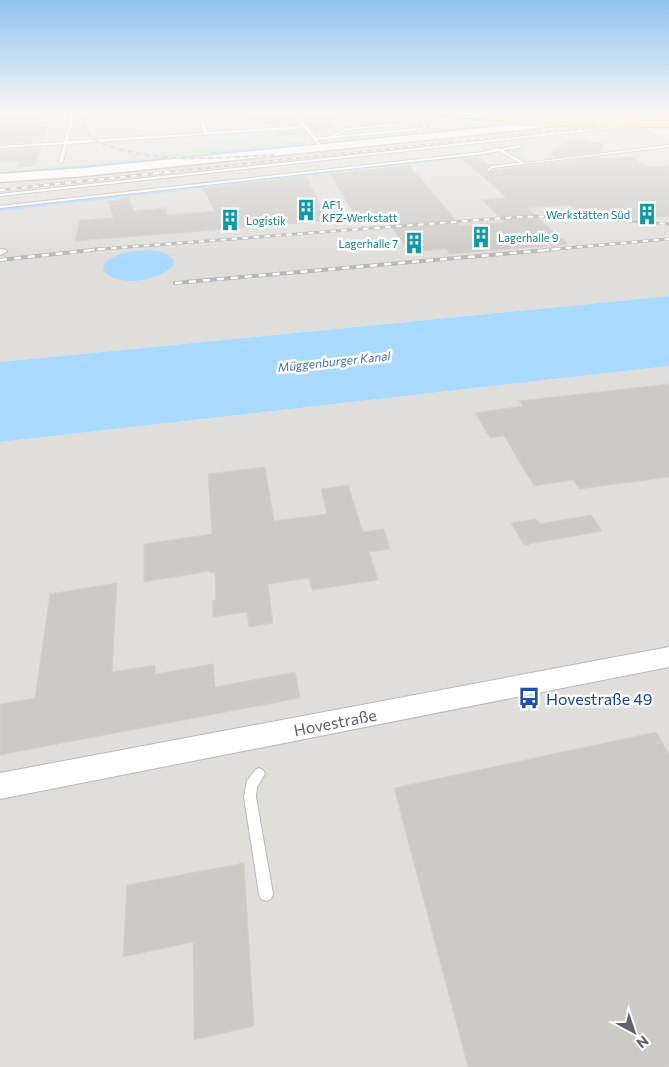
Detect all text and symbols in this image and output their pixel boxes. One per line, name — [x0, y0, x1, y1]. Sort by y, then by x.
building icon: AF1, KFZ-Werkstatt — [293, 197, 319, 223]
place label: AF1, KFZ-Werkstatt — [322, 198, 398, 224]
building icon: Werkstätten Süd — [634, 201, 660, 227]
building icon: Logistik — [217, 207, 243, 233]
place label: Werkstätten Süd — [546, 208, 630, 221]
place label: Logistik — [246, 214, 286, 227]
building icon: Lagerhalle 9 — [468, 224, 494, 250]
building icon: Lagerhalle 7 — [401, 230, 427, 256]
place label: Lagerhalle 9 — [498, 231, 559, 244]
place label: Lagerhalle 7 — [339, 237, 398, 250]
water label: Müggenburger Kanal — [277, 348, 392, 374]
bus stop icon: Hovestraße 49 — [516, 685, 542, 711]
place label: Hovestraße 49 — [546, 689, 653, 708]
street label: Hovestraße — [292, 705, 378, 739]
north arrow — [609, 1007, 659, 1057]
text: N — [633, 1032, 652, 1052]

